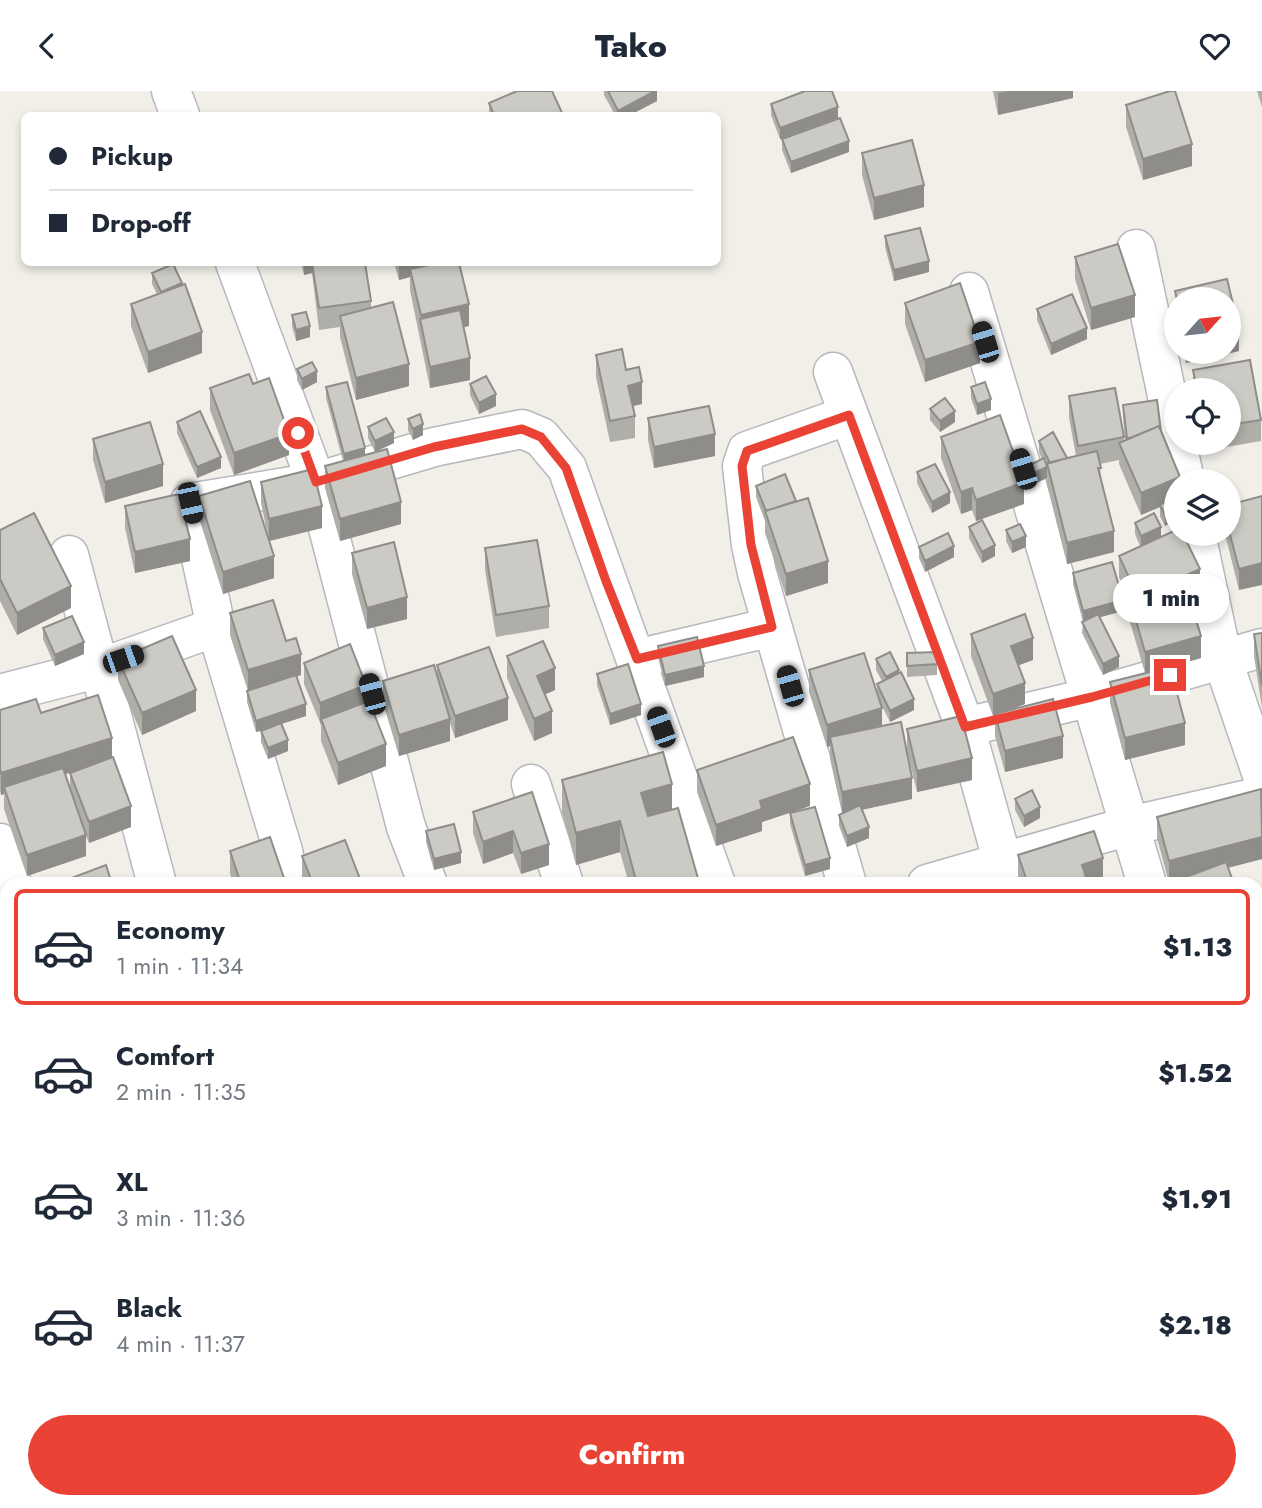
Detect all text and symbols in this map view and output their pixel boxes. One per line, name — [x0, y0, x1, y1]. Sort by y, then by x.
text: Tako — [595, 23, 667, 69]
icon: back — [28, 27, 66, 65]
icon: heart — [1196, 27, 1234, 65]
text: Pickup — [91, 137, 173, 175]
text: Drop-off — [91, 204, 191, 242]
north arrow — [1164, 287, 1241, 364]
map controls — [1164, 287, 1241, 546]
car — [969, 319, 1002, 365]
button: locate — [1164, 378, 1241, 455]
route start — [282, 417, 314, 449]
car — [1007, 446, 1040, 492]
button: layers — [1164, 469, 1241, 546]
car — [176, 480, 205, 526]
callout: 1 min — [1112, 573, 1228, 623]
text: 1 min — [1142, 581, 1200, 615]
car — [100, 642, 147, 676]
route end — [1154, 659, 1186, 691]
car — [775, 663, 806, 709]
car — [357, 671, 388, 717]
car — [644, 704, 679, 750]
text: Economy — [116, 911, 225, 949]
icon: car — [32, 916, 95, 979]
text: $1.13 — [1163, 928, 1232, 966]
text: 1 min · 11:34 — [116, 949, 244, 983]
text: Comfort — [116, 1037, 214, 1075]
icon: car — [32, 1042, 95, 1105]
text: $1.52 — [1158, 1054, 1232, 1092]
text: 2 min · 11:35 — [116, 1075, 246, 1109]
text: XL — [116, 1163, 148, 1201]
icon: car — [32, 1168, 95, 1231]
text: $1.91 — [1161, 1180, 1232, 1218]
text: 3 min · 11:36 — [116, 1201, 246, 1235]
text: Black — [116, 1289, 182, 1327]
icon: car — [32, 1294, 95, 1357]
text: $2.18 — [1159, 1306, 1232, 1344]
text: 4 min · 11:37 — [116, 1327, 245, 1361]
button: Confirm — [28, 1415, 1236, 1495]

